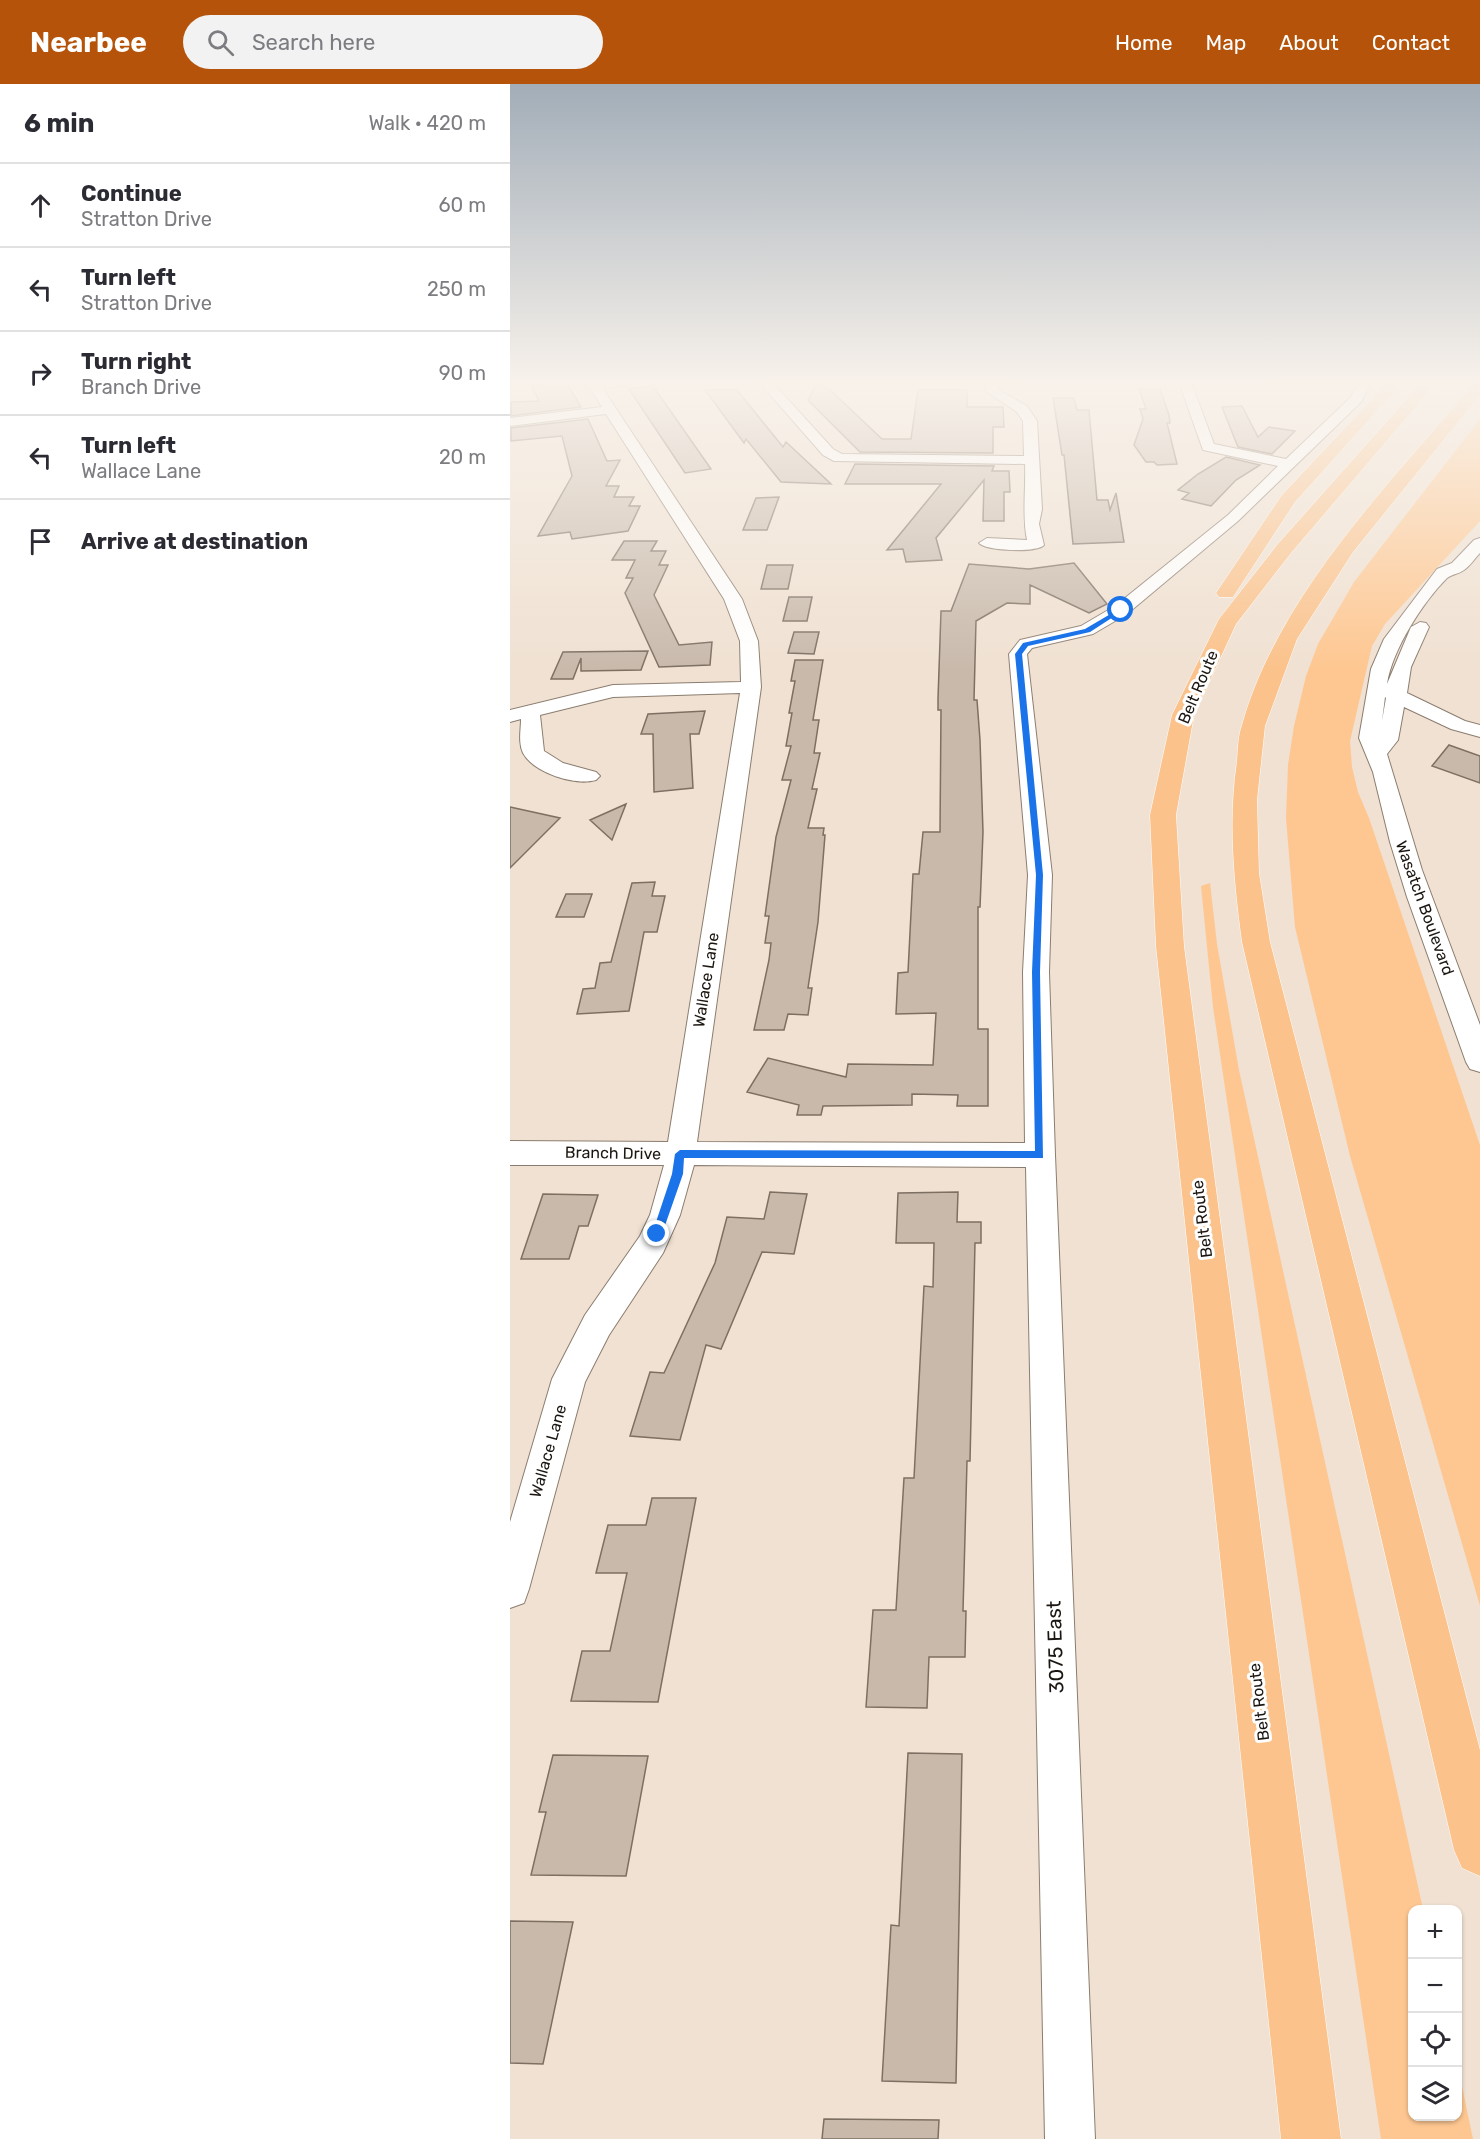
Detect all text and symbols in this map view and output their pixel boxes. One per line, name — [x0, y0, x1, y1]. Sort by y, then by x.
search box — [183, 15, 603, 69]
text: Nearbee — [30, 26, 147, 59]
icon: search — [204, 26, 237, 59]
text: Search here — [252, 29, 375, 56]
text: Home — [1115, 30, 1172, 55]
text: Map — [1205, 30, 1246, 55]
text: About — [1279, 30, 1339, 55]
text: Contact — [1372, 30, 1450, 55]
text: 6 min — [24, 108, 94, 139]
text: Walk · 420 m — [368, 111, 486, 135]
text: Continue — [81, 180, 182, 207]
icon: ahead — [24, 189, 57, 222]
text: 60 m — [439, 193, 486, 217]
text: Stratton Drive — [81, 207, 212, 231]
text: Turn left — [81, 264, 176, 291]
icon: left — [24, 273, 57, 306]
text: 250 m — [427, 277, 486, 301]
text: Stratton Drive — [81, 291, 212, 315]
text: Turn right — [81, 348, 191, 375]
icon: right — [24, 357, 57, 390]
text: 90 m — [439, 361, 486, 385]
text: Branch Drive — [81, 375, 201, 399]
text: Turn left — [81, 432, 176, 459]
icon: left — [24, 441, 57, 474]
text: 20 m — [439, 445, 486, 469]
text: Wallace Lane — [81, 459, 201, 483]
icon: arrive — [24, 525, 57, 558]
text: Arrive at destination — [81, 528, 308, 555]
route start — [1107, 596, 1133, 622]
street label: Belt Route — [1174, 647, 1222, 727]
street label: Wasatch Boulevard — [1392, 838, 1458, 978]
street label: Wallace Lane — [689, 931, 723, 1029]
street label: Branch Drive — [565, 1143, 661, 1163]
street label: Belt Route — [1188, 1179, 1216, 1259]
route end — [643, 1220, 669, 1246]
street label: Wallace Lane — [526, 1402, 570, 1500]
street label: 3075 East — [1041, 1600, 1069, 1694]
street label: Belt Route — [1245, 1662, 1273, 1742]
map controls — [1408, 1905, 1462, 2121]
button: + — [1408, 1905, 1462, 1959]
button: − — [1408, 1959, 1462, 2013]
button: locate — [1408, 2013, 1462, 2067]
button: layers — [1408, 2067, 1462, 2121]

